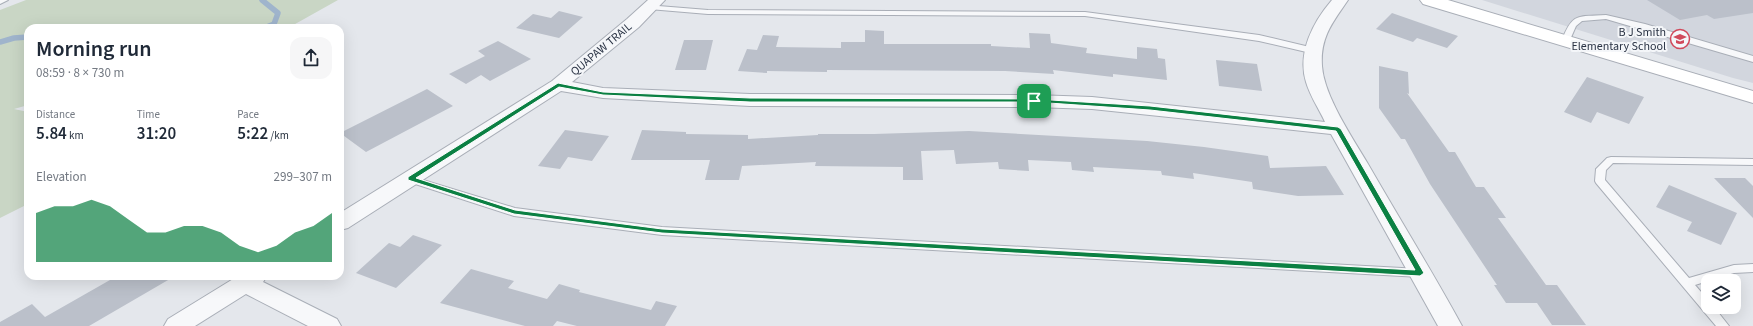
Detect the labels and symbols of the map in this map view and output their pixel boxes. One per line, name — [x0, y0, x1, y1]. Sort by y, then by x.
street label: QUAPAW TRAIL — [567, 19, 636, 80]
place label: B J Smith Elementary School — [1571, 24, 1666, 55]
school or university icon: B J Smith Elementary School — [1669, 28, 1691, 50]
pin — [1017, 84, 1051, 118]

